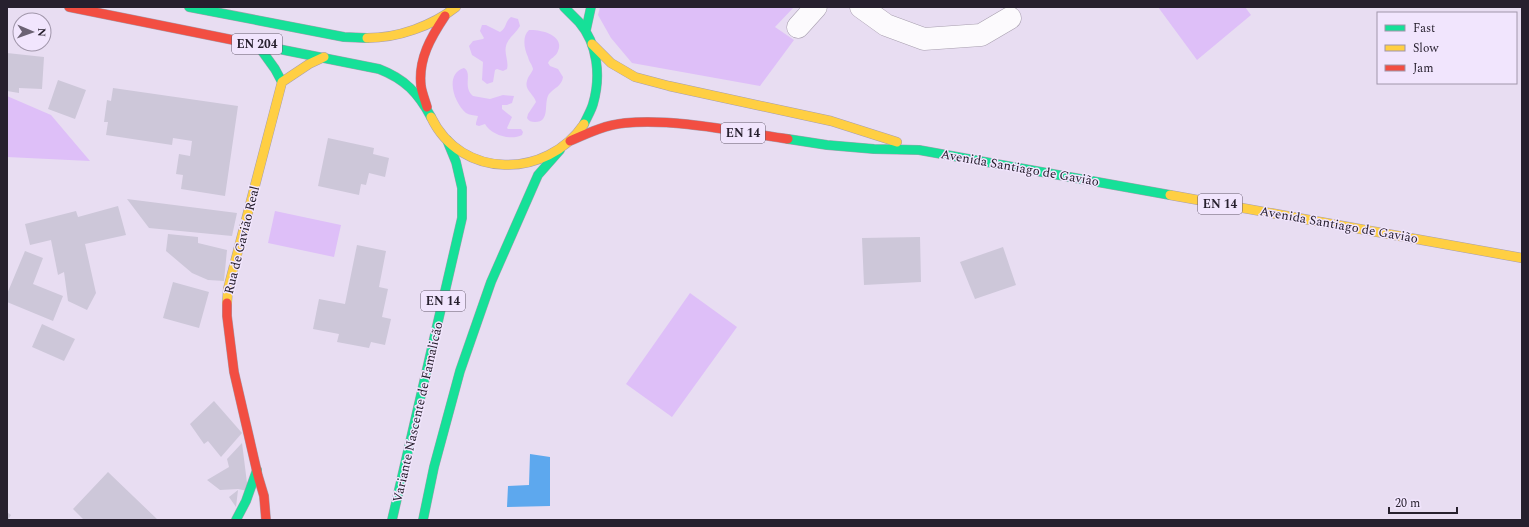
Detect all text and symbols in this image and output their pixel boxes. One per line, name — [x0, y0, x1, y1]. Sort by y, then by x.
north arrow — [12, 12, 52, 52]
legend — [1377, 12, 1517, 84]
text: Fast — [1413, 19, 1435, 38]
text: N — [33, 28, 50, 37]
road number: EN 204 — [232, 34, 282, 54]
text: Slow — [1413, 39, 1439, 58]
text: Jam — [1413, 59, 1434, 78]
road number: EN 14 — [721, 123, 765, 143]
street label: Avenida Santiago de Gavião — [939, 144, 1101, 192]
street label: Rua de Gavião Real — [219, 184, 265, 296]
road number: EN 14 — [1198, 194, 1242, 214]
street label: Avenida Santiago de Gavião — [1258, 201, 1420, 249]
road number: EN 14 — [421, 291, 465, 311]
street label: Variante Nascente de Famalicão — [387, 320, 449, 504]
scale bar — [1389, 489, 1457, 515]
text: 20 m — [1395, 494, 1420, 513]

